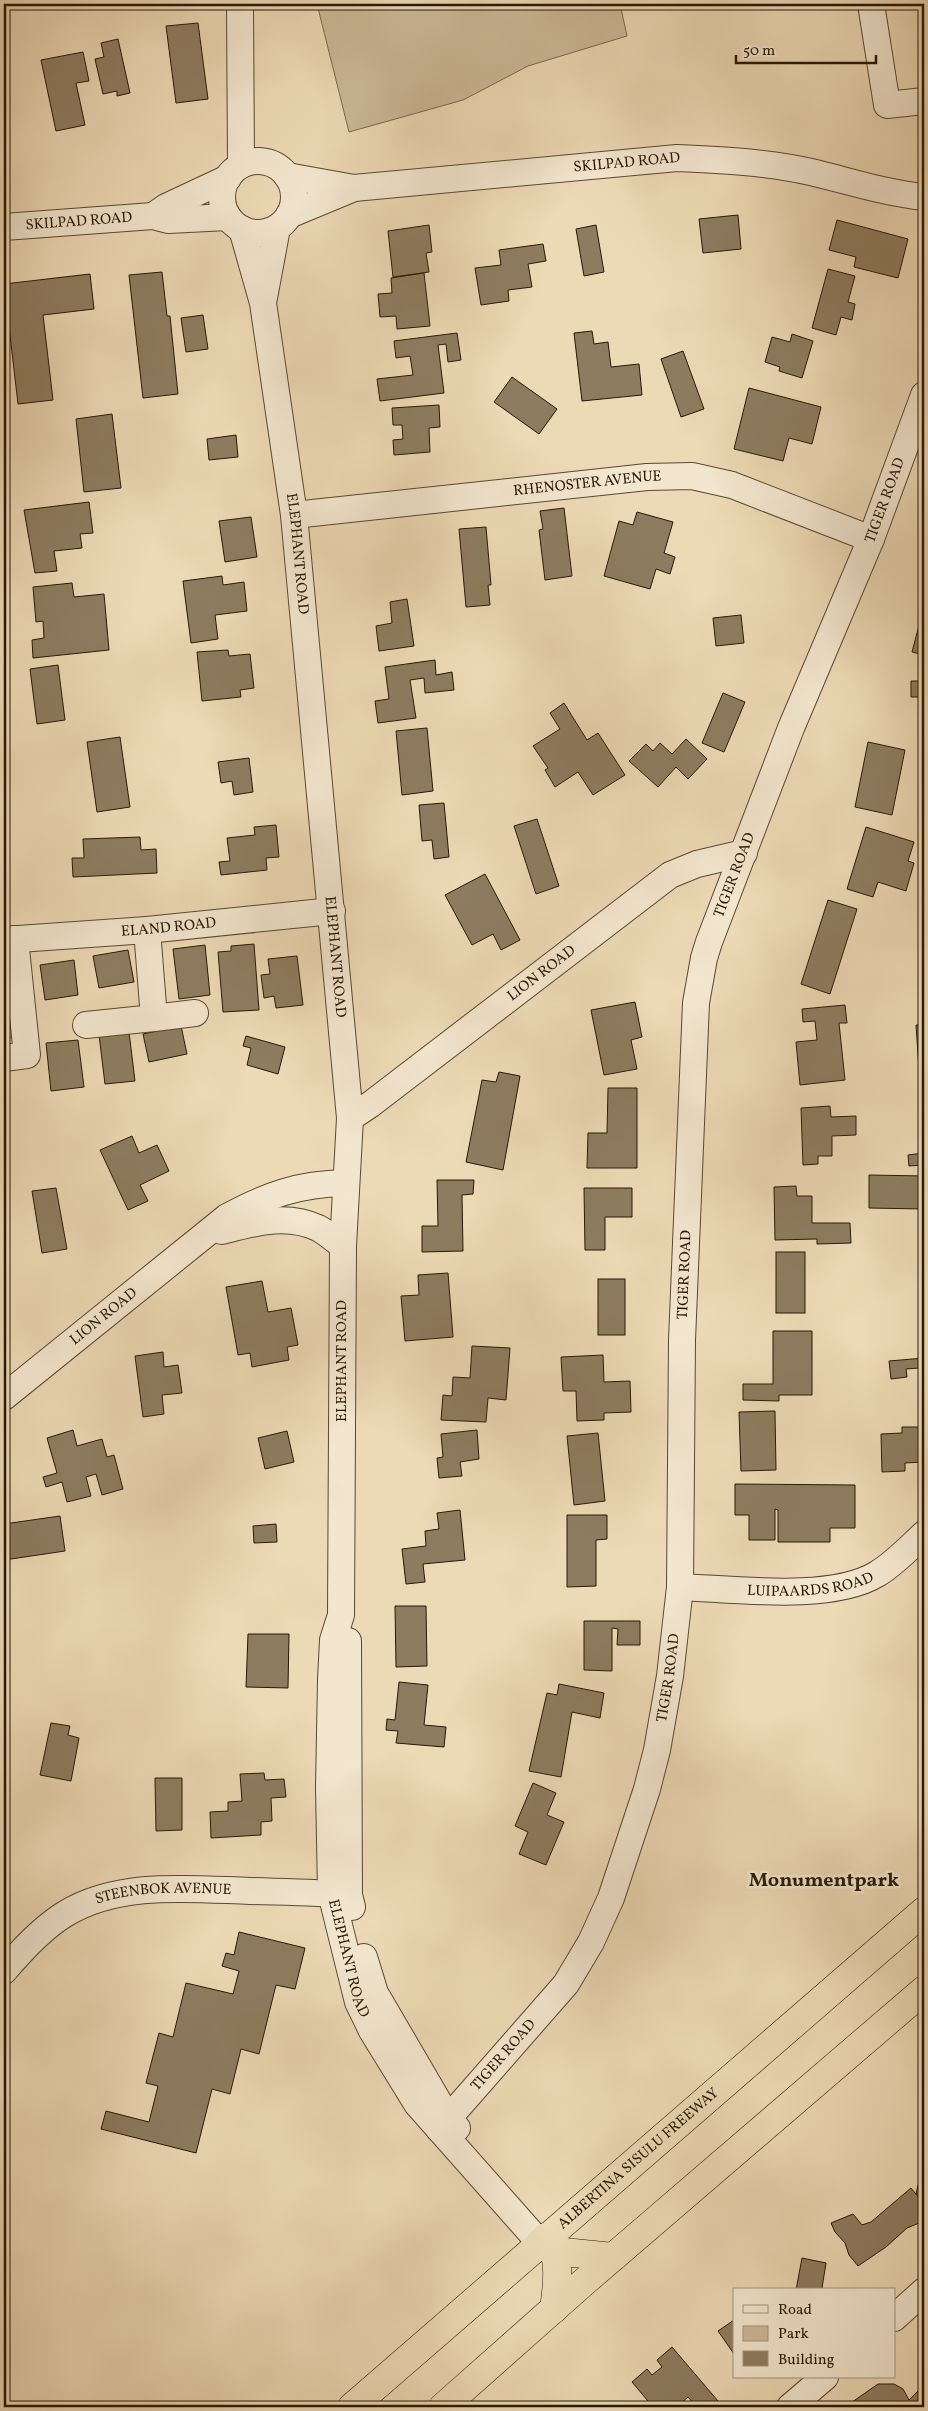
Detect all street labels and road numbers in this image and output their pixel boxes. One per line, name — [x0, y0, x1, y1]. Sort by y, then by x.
street label: SKILPAD ROAD — [572, 147, 681, 178]
street label: SKILPAD ROAD — [25, 207, 133, 236]
street label: TIGER ROAD — [860, 455, 911, 546]
street label: RHENOSTER AVENUE — [512, 466, 662, 502]
street label: ELEPHANT ROAD — [280, 492, 314, 615]
street label: TIGER ROAD — [709, 830, 760, 921]
street label: ELEPHANT ROAD — [319, 895, 351, 1019]
street label: ELAND ROAD — [120, 912, 217, 942]
street label: LION ROAD — [503, 940, 580, 1006]
street label: TIGER ROAD — [672, 1230, 697, 1320]
street label: LION ROAD — [65, 1283, 142, 1350]
street label: ELEPHANT ROAD — [332, 1300, 353, 1422]
street label: LUIPAARDS ROAD — [746, 1567, 877, 1602]
street label: TIGER ROAD — [652, 1632, 685, 1724]
street label: STEENBOK AVENUE — [93, 1878, 232, 1910]
street label: ELEPHANT ROAD — [322, 1897, 375, 2021]
street label: TIGER ROAD — [466, 2015, 541, 2096]
street label: ALBERTINA SISULU FREEWAY — [553, 2083, 724, 2234]

